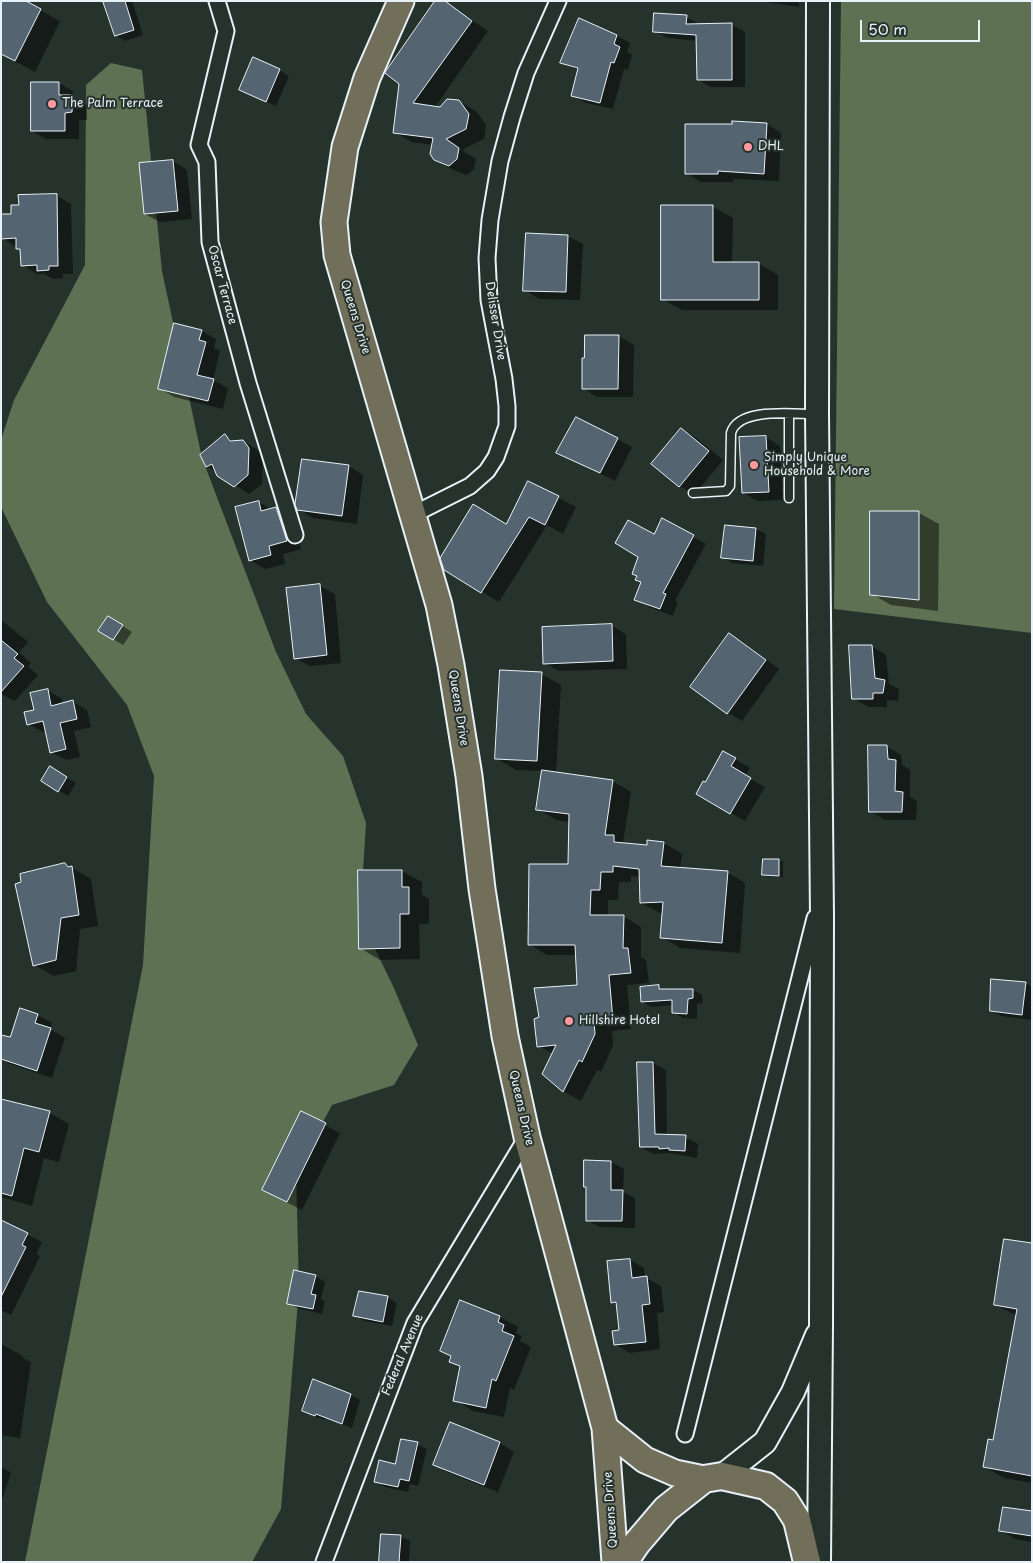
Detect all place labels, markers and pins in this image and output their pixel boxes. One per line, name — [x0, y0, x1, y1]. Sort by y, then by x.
place label: The Palm Terrace — [62, 97, 163, 111]
marker: The Palm Terrace — [46, 98, 58, 110]
place label: DHL — [758, 140, 784, 154]
marker: DHL — [742, 141, 754, 153]
place label: Simply Unique Household & More — [764, 451, 870, 479]
marker: Simply Unique Household & More — [748, 459, 760, 471]
place label: Hillshire Hotel — [579, 1014, 660, 1028]
marker: Hillshire Hotel — [563, 1015, 575, 1027]

